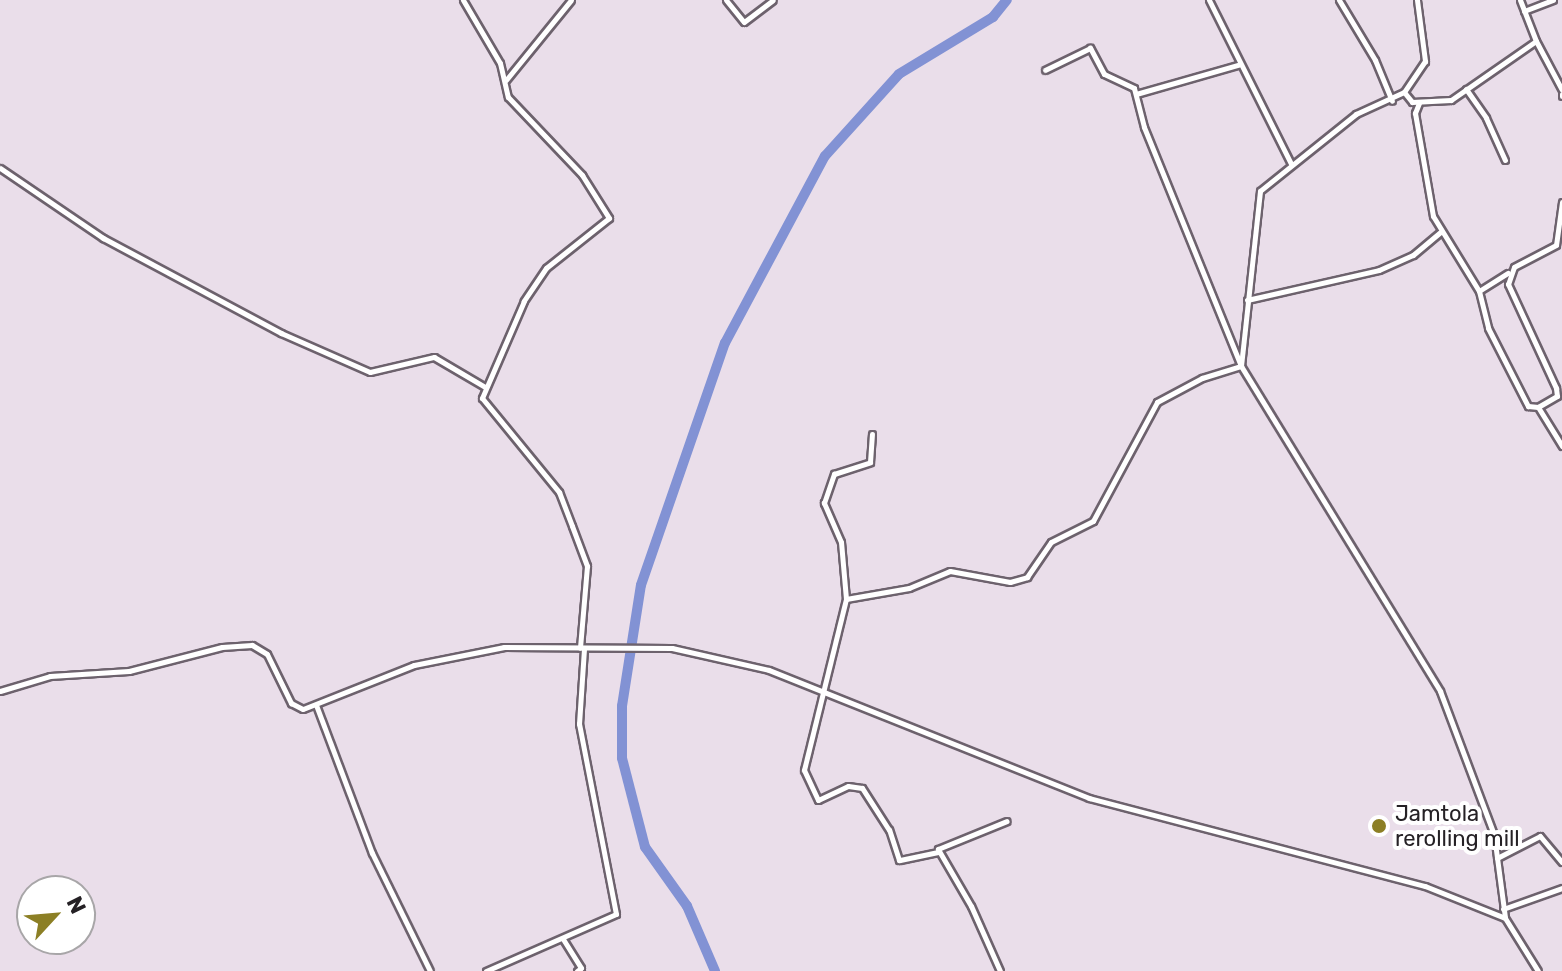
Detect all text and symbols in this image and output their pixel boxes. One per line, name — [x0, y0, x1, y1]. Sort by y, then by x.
place label: Jamtola rerolling mill — [1395, 800, 1520, 852]
marker: Jamtola rerolling mill — [1370, 817, 1388, 835]
north arrow — [16, 875, 96, 955]
text: N — [61, 892, 92, 918]

